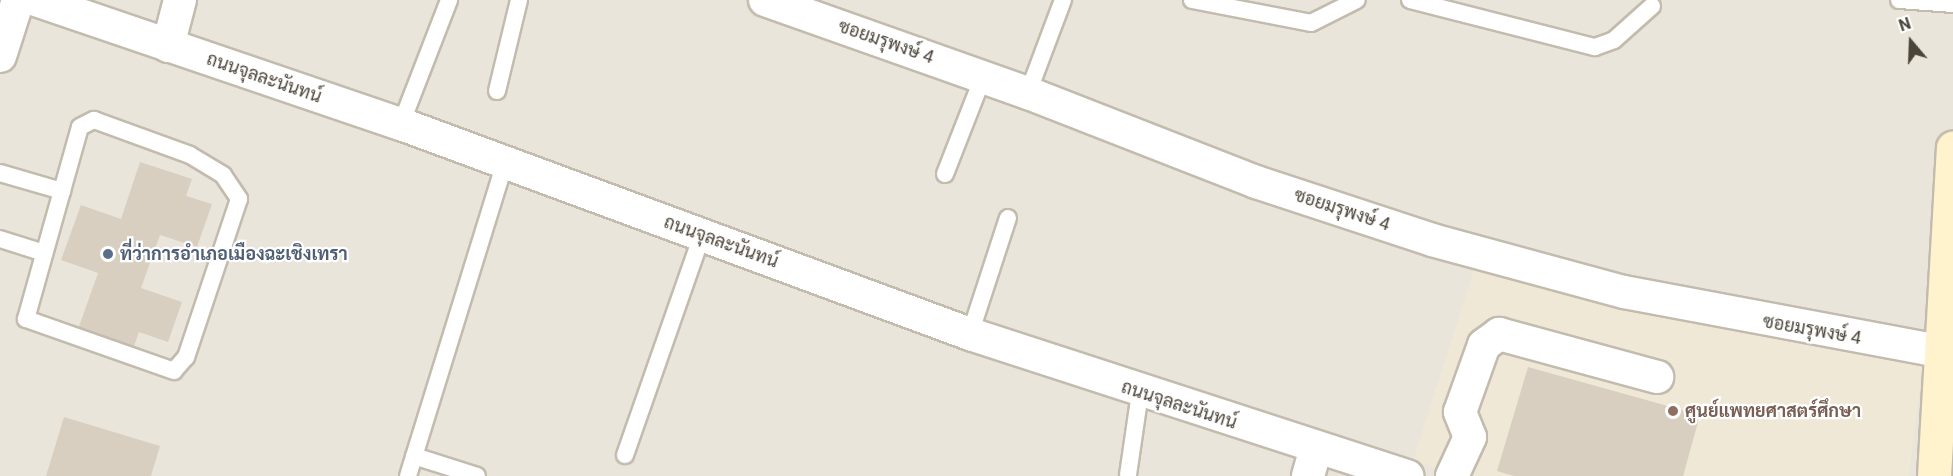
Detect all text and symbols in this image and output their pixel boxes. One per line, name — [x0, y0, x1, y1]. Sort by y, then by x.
north arrow — [1881, 12, 1941, 72]
text: N — [1897, 14, 1913, 35]
street label: ซอยมรุพงษ์ 4 — [835, 16, 937, 68]
street label: ถนนจุลละนันทน์ — [204, 48, 324, 108]
street label: ซอยมรุพงษ์ 4 — [1291, 184, 1393, 236]
street label: ถนนจุลละนันทน์ — [661, 211, 781, 273]
place label: ที่ว่าการอำเภอเมืองฉะเชิงเทรา — [120, 243, 348, 265]
marker: ที่ว่าการอำเภอเมืองฉะเชิงเทรา — [101, 247, 115, 261]
street label: ซอยมรุพงษ์ 4 — [1761, 311, 1863, 349]
street label: ถนนจุลละนันทน์ — [1119, 376, 1239, 434]
place label: ศูนย์แพทยศาสตร์ศึกษา — [1685, 400, 1861, 422]
marker: ศูนย์แพทยศาสตร์ศึกษา — [1666, 404, 1680, 418]

